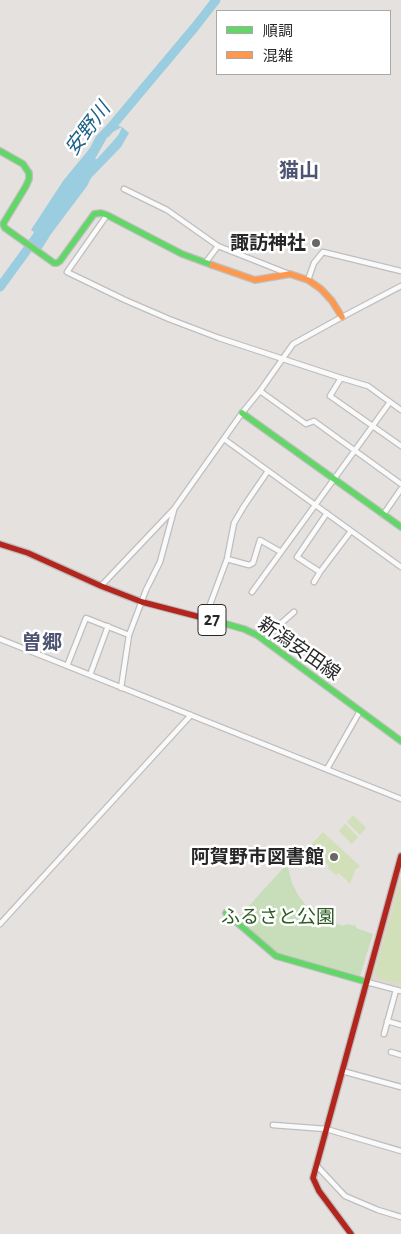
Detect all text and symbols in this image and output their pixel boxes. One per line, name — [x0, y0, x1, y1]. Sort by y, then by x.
legend — [216, 10, 391, 75]
text: 順調 — [263, 24, 293, 39]
text: 混雑 — [263, 49, 293, 64]
water label: 安野川 — [60, 98, 116, 160]
district label: 猫山 — [279, 159, 319, 183]
place label: 諏訪神社 — [230, 232, 306, 254]
marker: 諏訪神社 — [310, 237, 322, 249]
road number: 27 — [198, 604, 226, 636]
street label: 新潟安田線 — [254, 612, 344, 686]
district label: 曽郷 — [22, 631, 62, 655]
place label: 阿賀野市図書館 — [191, 846, 324, 868]
marker: 阿賀野市図書館 — [328, 851, 340, 863]
park label: ふるさと公園 — [221, 906, 335, 928]

